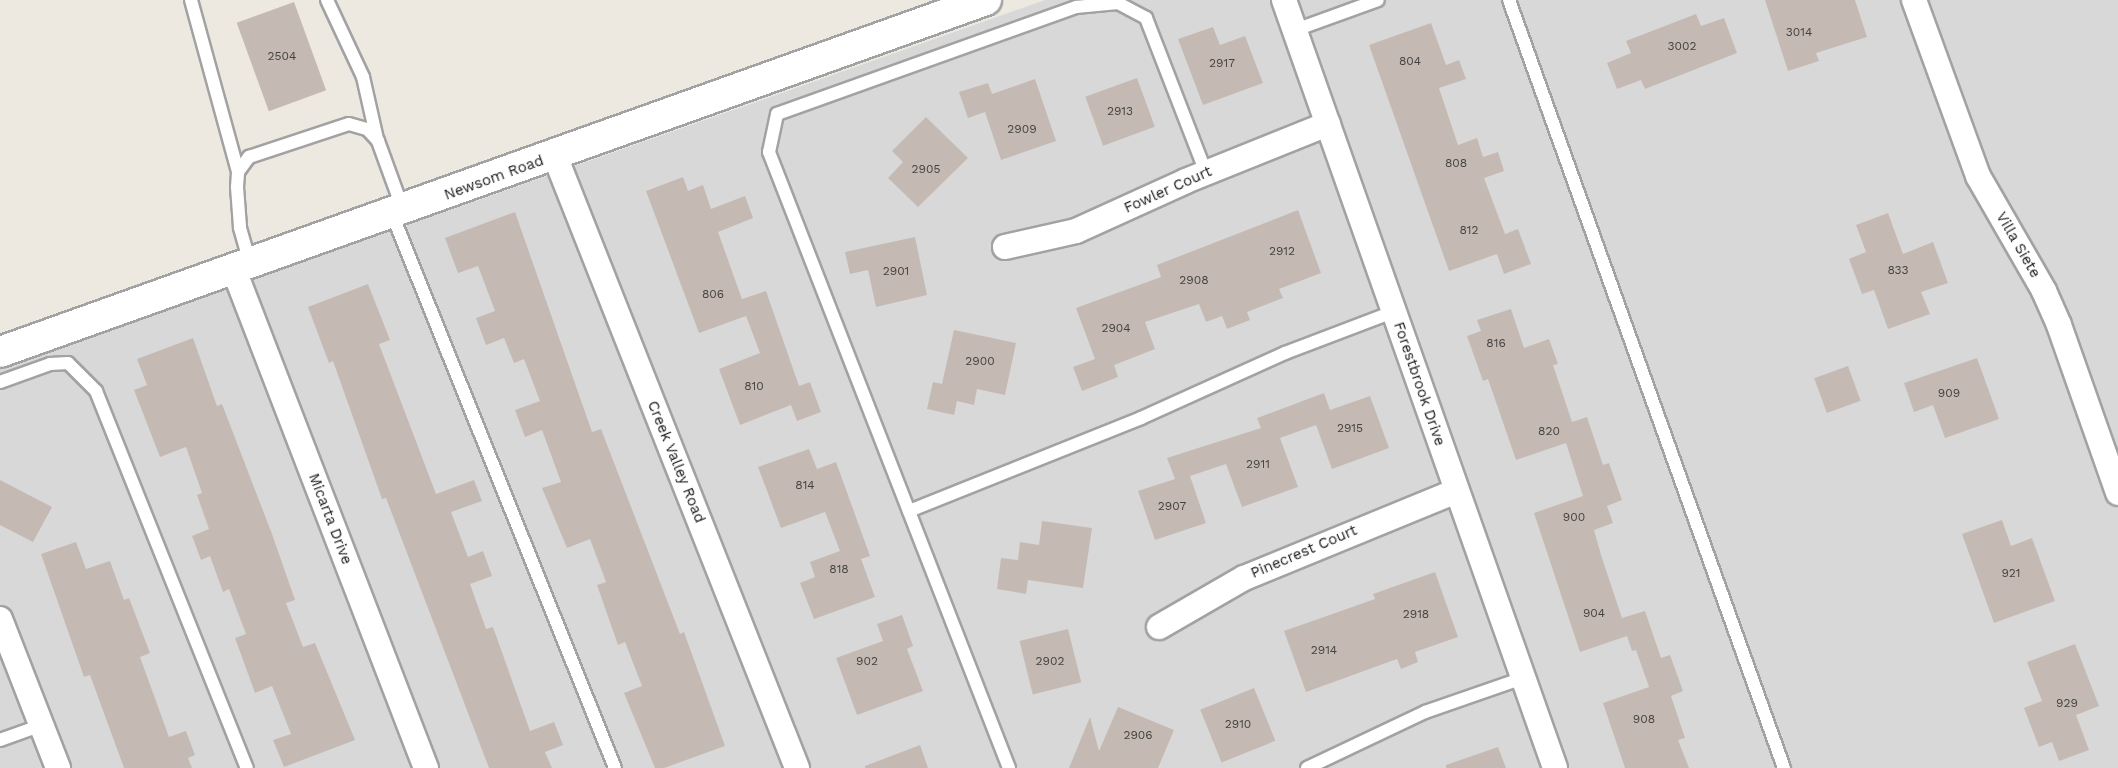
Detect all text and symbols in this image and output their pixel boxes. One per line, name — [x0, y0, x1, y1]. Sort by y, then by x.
house number: 3014 — [1786, 26, 1812, 40]
house number: 3002 — [1668, 40, 1696, 54]
house number: 2504 — [268, 50, 296, 64]
house number: 804 — [1399, 55, 1421, 69]
house number: 2917 — [1209, 57, 1235, 71]
house number: 2913 — [1107, 105, 1133, 119]
house number: 2909 — [1007, 123, 1037, 137]
street label: Newsom Road — [442, 152, 546, 204]
house number: 808 — [1445, 157, 1467, 171]
house number: 2905 — [912, 163, 940, 177]
street label: Fowler Court — [1121, 163, 1215, 217]
street label: Villa Siete — [1992, 209, 2044, 281]
house number: 812 — [1459, 224, 1479, 238]
house number: 2912 — [1269, 245, 1295, 259]
house number: 833 — [1887, 264, 1909, 278]
house number: 2901 — [883, 265, 909, 279]
house number: 2908 — [1179, 274, 1209, 288]
house number: 806 — [702, 288, 724, 302]
street label: Forestbrook Drive — [1389, 319, 1449, 449]
house number: 2904 — [1101, 322, 1131, 336]
house number: 816 — [1486, 337, 1506, 351]
house number: 2900 — [965, 355, 995, 369]
house number: 810 — [744, 380, 764, 394]
house number: 909 — [1938, 387, 1960, 401]
street label: Creek Valley Road — [643, 398, 709, 526]
house number: 2915 — [1337, 422, 1363, 436]
house number: 820 — [1538, 425, 1560, 439]
house number: 2911 — [1246, 458, 1270, 472]
street label: Micarta Drive — [304, 471, 356, 567]
house number: 814 — [795, 479, 815, 493]
house number: 2907 — [1158, 500, 1186, 514]
house number: 900 — [1563, 511, 1585, 525]
street label: Pinecrest Court — [1248, 521, 1360, 583]
house number: 818 — [829, 563, 849, 577]
house number: 921 — [2001, 567, 2021, 581]
house number: 904 — [1583, 607, 1605, 621]
house number: 2918 — [1403, 608, 1429, 622]
house number: 2914 — [1311, 644, 1337, 658]
house number: 902 — [856, 655, 878, 669]
house number: 2902 — [1036, 655, 1064, 669]
house number: 929 — [2056, 697, 2078, 711]
house number: 908 — [1633, 713, 1655, 727]
house number: 2910 — [1225, 718, 1251, 732]
house number: 2906 — [1123, 729, 1153, 743]

